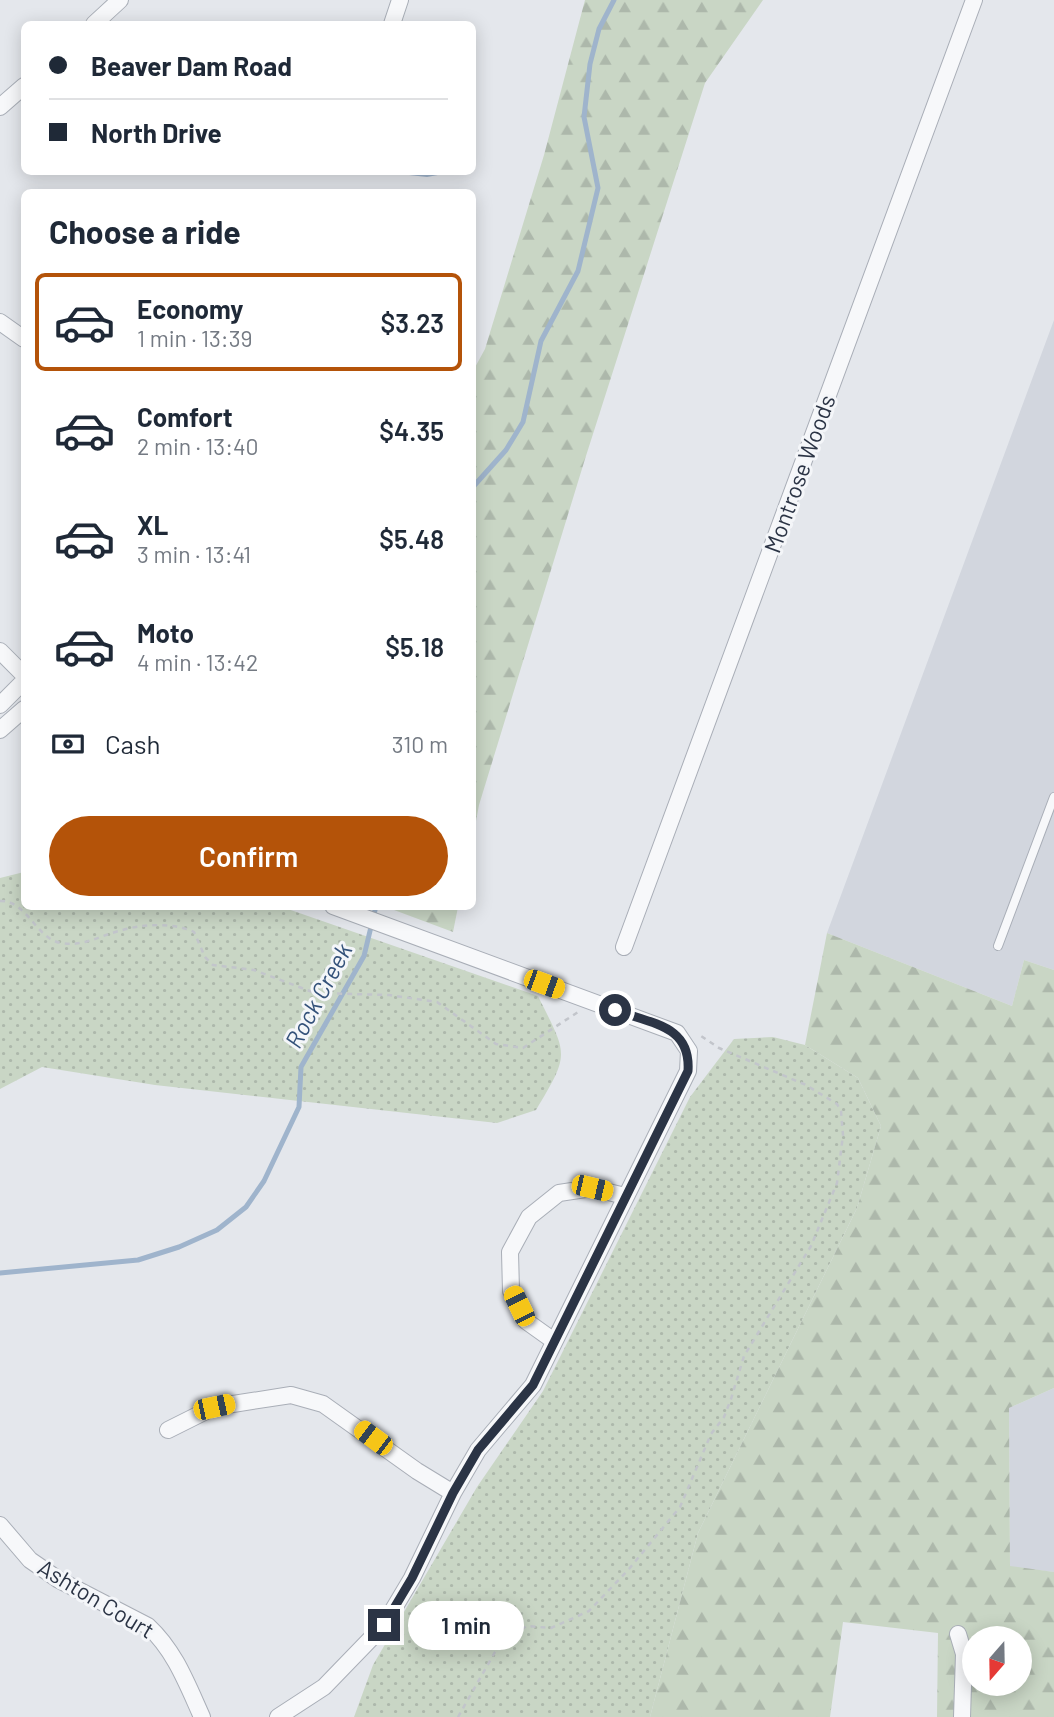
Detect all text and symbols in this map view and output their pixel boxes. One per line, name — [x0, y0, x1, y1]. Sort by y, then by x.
text: Beaver Dam Road — [91, 50, 292, 81]
text: North Drive — [91, 117, 222, 148]
text: Choose a ride — [49, 212, 241, 250]
icon: car — [53, 291, 116, 354]
text: Economy — [137, 293, 243, 324]
text: $3.23 — [381, 307, 444, 338]
text: 1 min · 13:39 — [137, 324, 252, 352]
street label: Montrose Woods — [757, 391, 841, 557]
icon: car — [53, 399, 116, 462]
text: Comfort — [137, 401, 233, 432]
text: $4.35 — [379, 415, 444, 446]
text: 2 min · 13:40 — [137, 432, 259, 460]
icon: car — [53, 507, 116, 570]
text: XL — [137, 509, 168, 540]
text: $5.48 — [379, 523, 444, 554]
text: 3 min · 13:41 — [137, 540, 251, 568]
icon: car — [53, 615, 116, 678]
text: Moto — [137, 617, 194, 648]
text: $5.18 — [385, 631, 444, 662]
text: 4 min · 13:42 — [137, 648, 258, 676]
icon: cash — [49, 725, 87, 763]
text: Cash — [105, 728, 160, 759]
text: 310 m — [392, 730, 448, 758]
button: Confirm — [49, 816, 448, 896]
water label: Rock Creek — [278, 938, 357, 1053]
car — [521, 967, 568, 1001]
route start — [599, 994, 631, 1026]
car — [570, 1173, 615, 1203]
car — [501, 1283, 538, 1329]
car — [192, 1392, 237, 1422]
car — [350, 1417, 397, 1459]
street label: Ashton Court — [33, 1552, 160, 1644]
callout: 1 min — [408, 1600, 524, 1650]
route end — [368, 1609, 400, 1641]
text: 1 min — [441, 1611, 491, 1639]
north arrow — [962, 1626, 1032, 1696]
map controls — [962, 1626, 1032, 1696]

